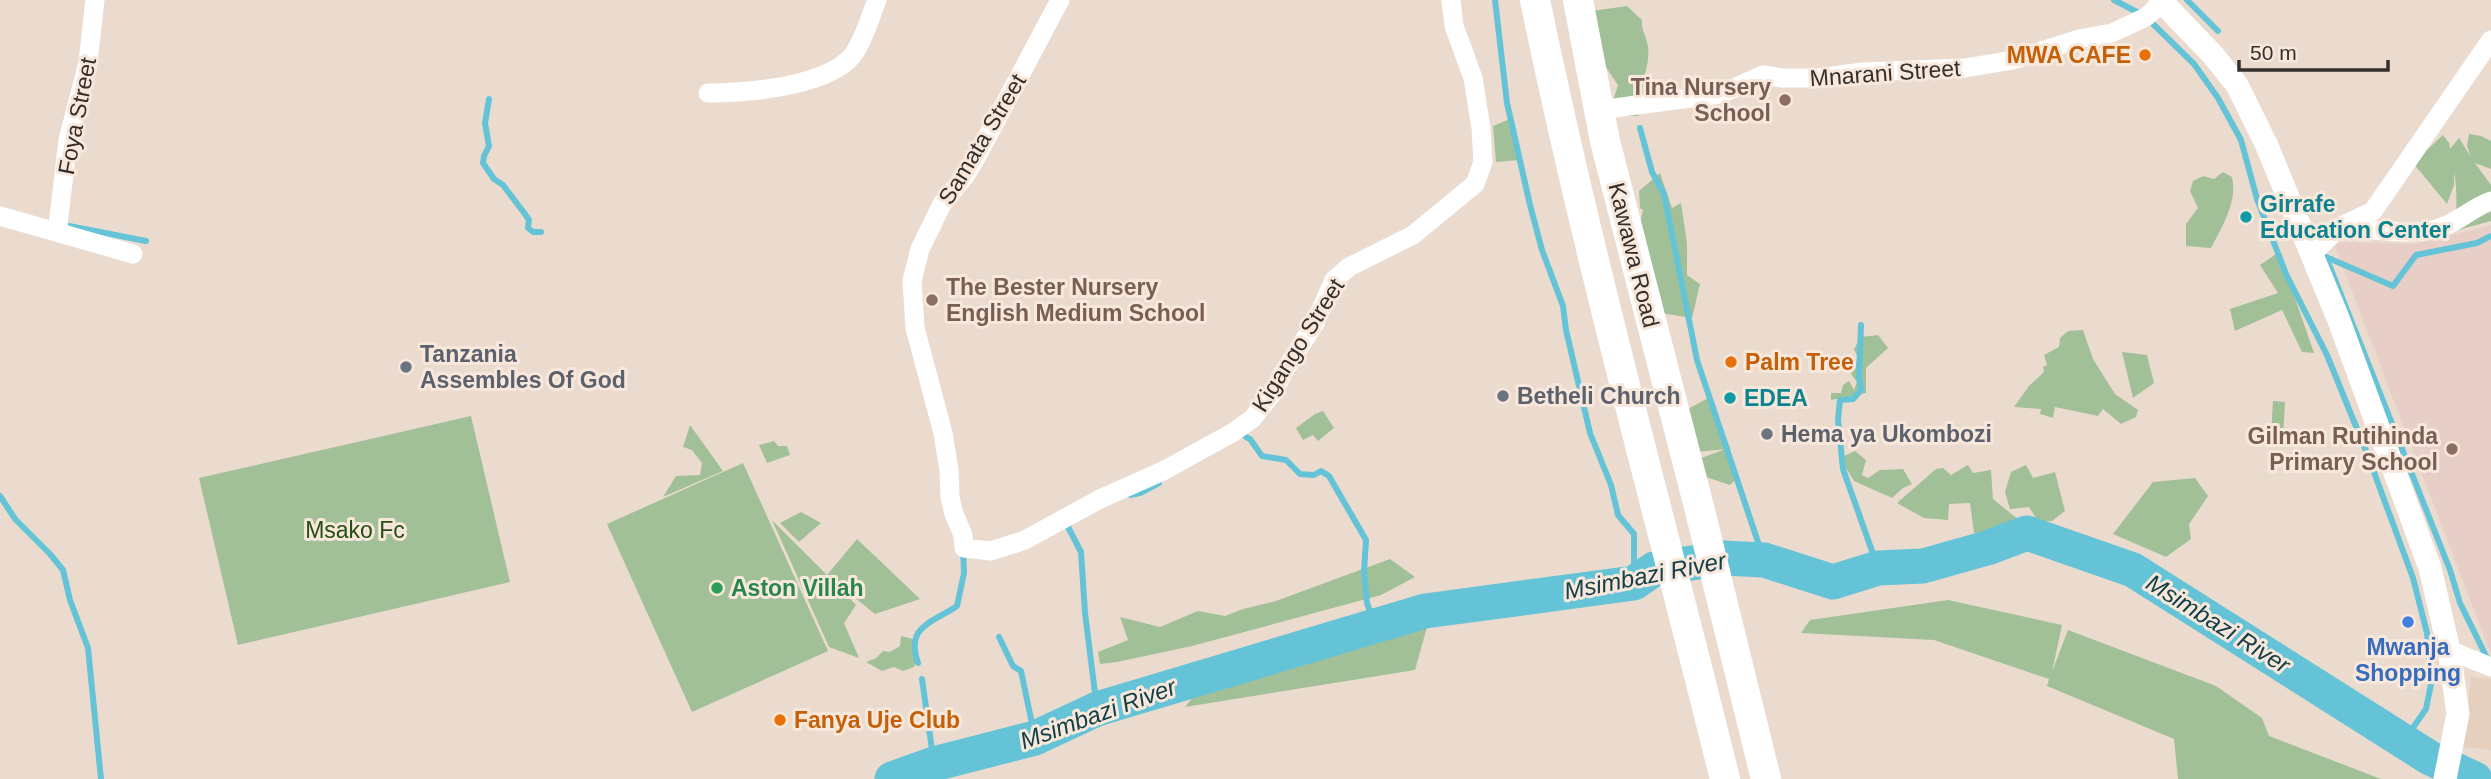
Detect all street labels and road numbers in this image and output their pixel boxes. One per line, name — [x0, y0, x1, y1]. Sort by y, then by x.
street label: Foya Street — [53, 55, 101, 177]
street label: Mnarani Street — [1809, 55, 1962, 91]
street label: Samata Street — [933, 69, 1031, 209]
street label: Kawawa Road — [1603, 180, 1665, 330]
street label: Kigango Street — [1247, 273, 1350, 416]

